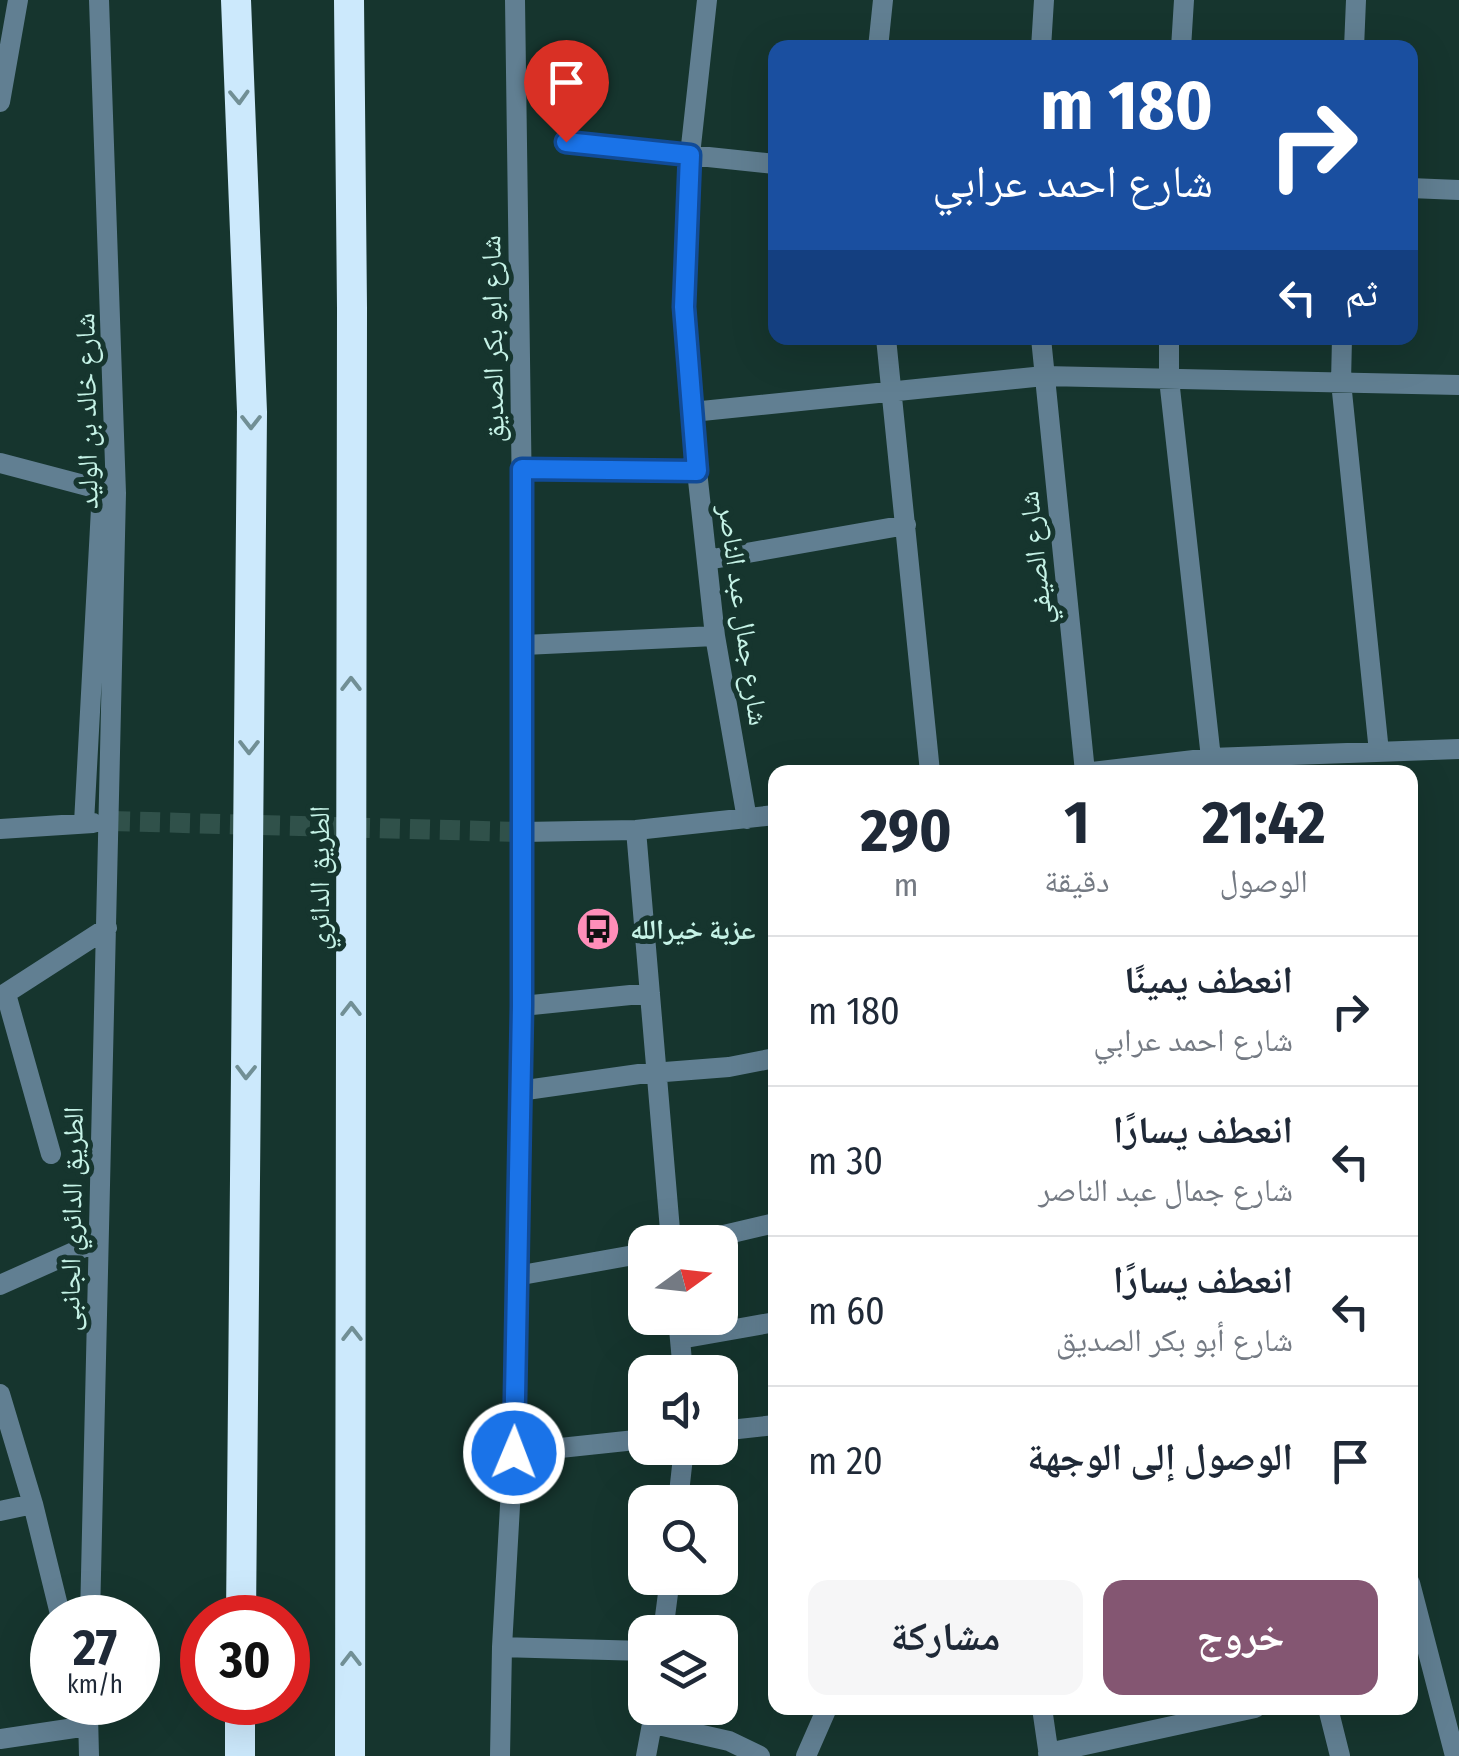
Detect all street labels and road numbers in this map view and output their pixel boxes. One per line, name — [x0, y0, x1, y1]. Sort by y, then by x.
street label: شارع ابو بكر الصديق — [474, 235, 512, 443]
street label: شارع خالد بن الوليد — [68, 313, 106, 509]
street label: شارع الصيفي — [1012, 489, 1065, 626]
street label: شارع جمال عبد الناصر — [711, 501, 775, 728]
street label: الطريق الدائري — [303, 806, 342, 950]
street label: الطريق الدائري الجانبى — [53, 1106, 96, 1332]

